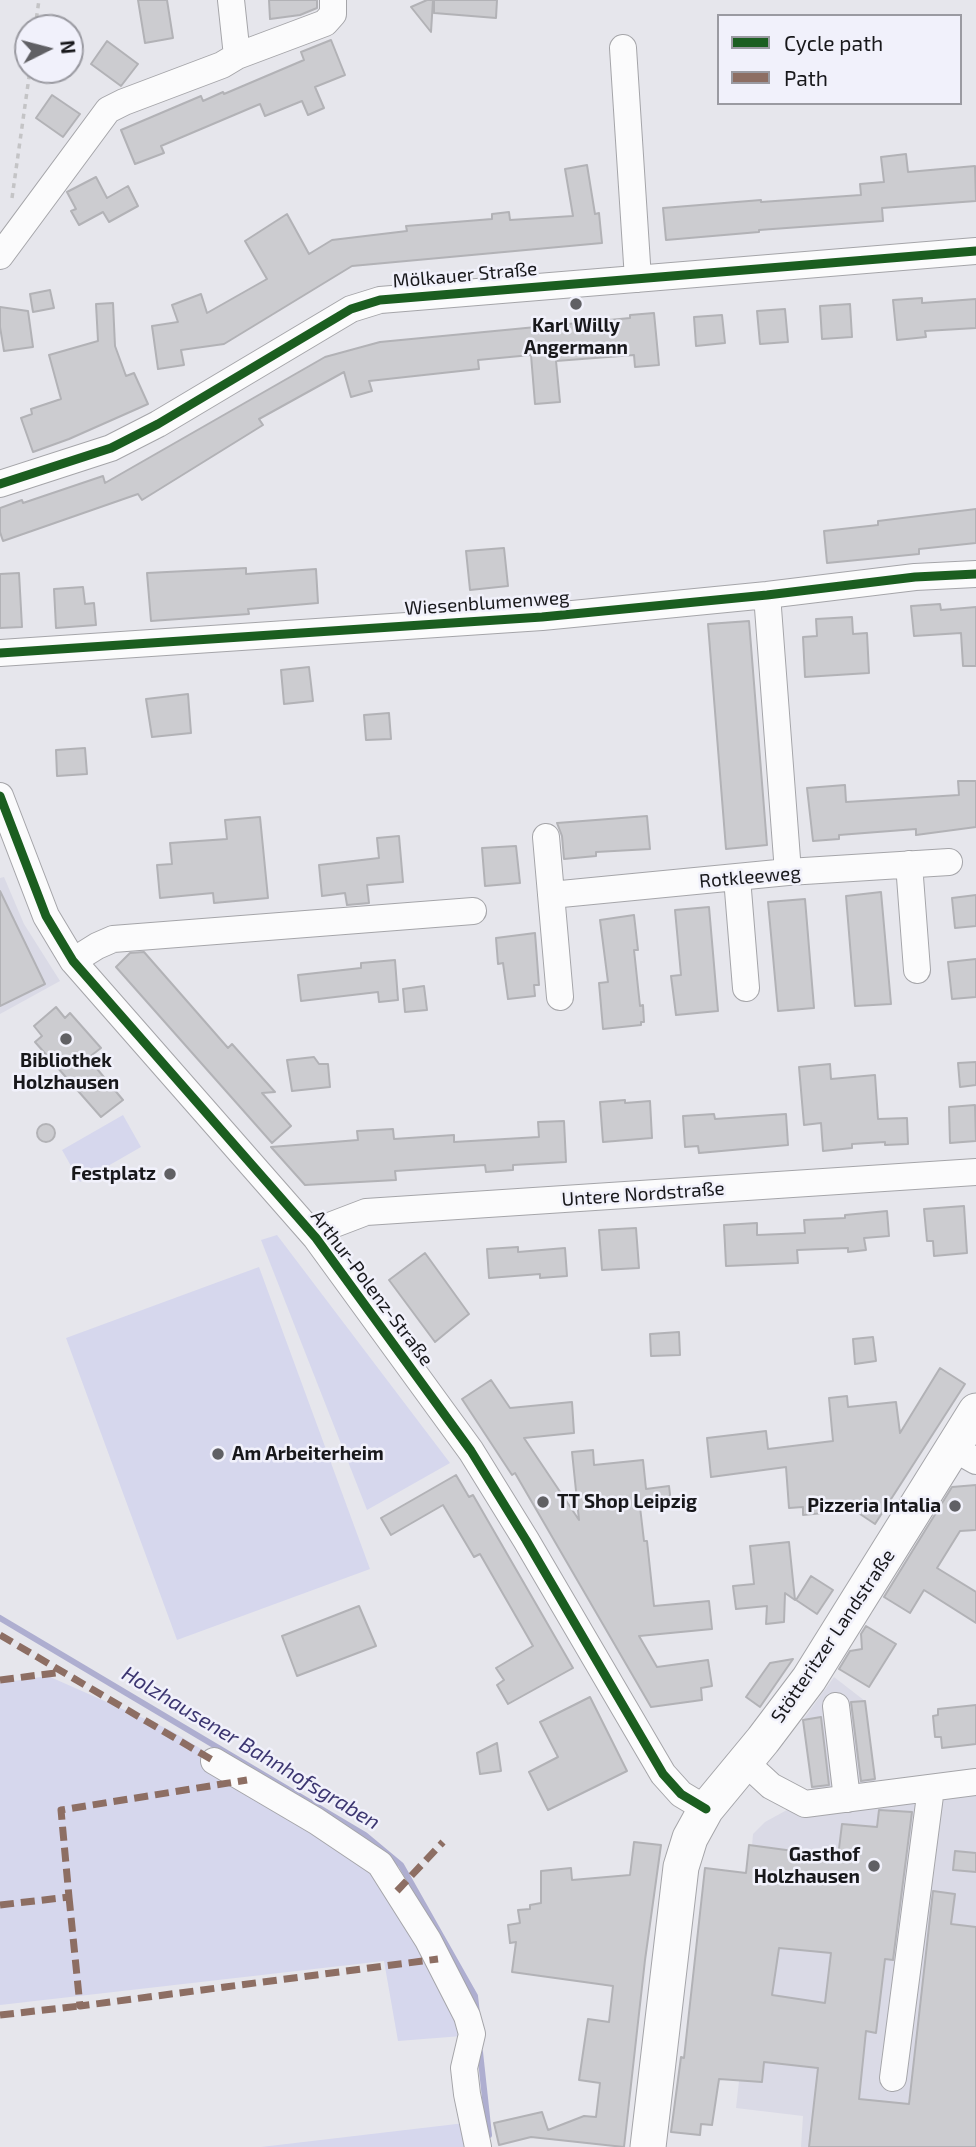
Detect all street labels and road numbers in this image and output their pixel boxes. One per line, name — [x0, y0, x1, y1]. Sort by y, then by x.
street label: Mölkauer Straße — [392, 257, 538, 293]
street label: Wiesenblumenweg — [404, 586, 570, 620]
street label: Rotkleeweg — [698, 861, 802, 893]
street label: Untere Nordstraße — [561, 1177, 725, 1211]
street label: Arthur-Polenz-Straße — [306, 1206, 438, 1370]
street label: Stötteritzer Landstraße — [766, 1545, 900, 1727]

